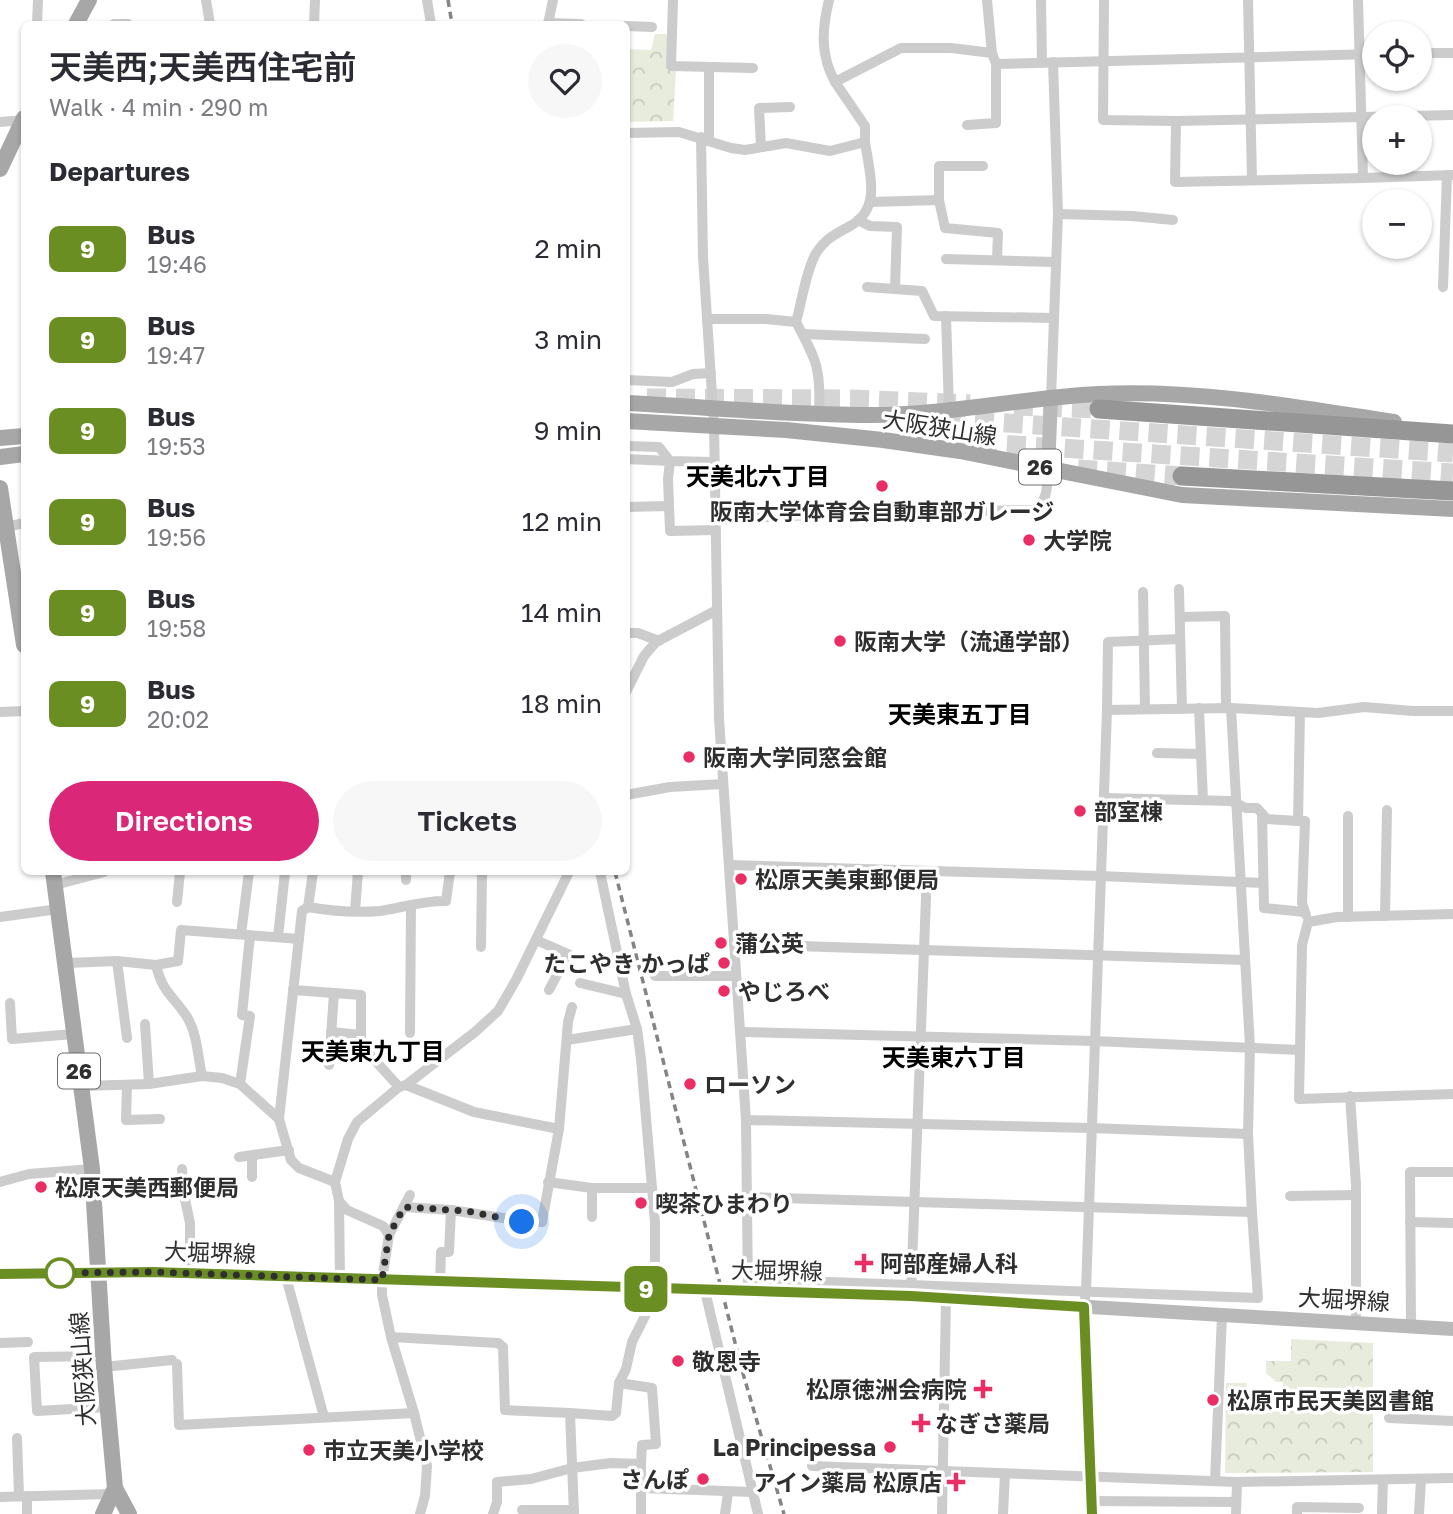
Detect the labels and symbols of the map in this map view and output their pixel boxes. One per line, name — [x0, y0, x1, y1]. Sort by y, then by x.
street label: 大阪狭山線 — [881, 404, 999, 450]
road number: 26 — [1019, 449, 1061, 484]
district label: 天美北六丁目 — [686, 461, 830, 490]
marker: 阪南大学体育会自動車部ガレージ — [874, 478, 890, 494]
place label: 阪南大学体育会自動車部ガレージ — [710, 497, 1054, 525]
place label: 大学院 — [1043, 526, 1112, 554]
marker: 大学院 — [1021, 532, 1037, 548]
place label: 阪南大学（流通学部） — [854, 627, 1084, 655]
marker: 阪南大学（流通学部） — [832, 633, 848, 649]
district label: 天美東五丁目 — [888, 699, 1032, 728]
place label: 阪南大学同窓会館 — [703, 743, 887, 771]
marker: 阪南大学同窓会館 — [681, 749, 697, 765]
place label: 部室棟 — [1094, 797, 1163, 825]
marker: 部室棟 — [1072, 803, 1088, 819]
place label: 松原天美東郵便局 — [755, 865, 939, 893]
marker: 松原天美東郵便局 — [733, 871, 749, 887]
place label: 蒲公英 — [735, 929, 804, 957]
marker: 蒲公英 — [713, 935, 729, 951]
place label: たこやき かっぱ — [543, 949, 710, 977]
marker: たこやき かっぱ — [716, 955, 732, 971]
place label: やじろべ — [738, 977, 830, 1005]
marker: やじろべ — [716, 983, 732, 999]
district label: 天美東九丁目 — [301, 1036, 445, 1065]
district label: 天美東六丁目 — [882, 1042, 1026, 1071]
road number: 26 — [58, 1054, 100, 1088]
place label: ローソン — [704, 1070, 796, 1098]
marker: ローソン — [682, 1076, 698, 1092]
place label: 松原天美西郵便局 — [55, 1173, 239, 1201]
marker: 松原天美西郵便局 — [33, 1179, 49, 1195]
place label: 喫茶ひまわり — [655, 1189, 793, 1217]
marker: 喫茶ひまわり — [633, 1195, 649, 1211]
your location — [504, 1204, 539, 1239]
street label: 大堀堺線 — [164, 1236, 256, 1268]
place label: 阿部産婦人科 — [880, 1249, 1018, 1277]
marker: 阿部産婦人科 — [854, 1253, 874, 1273]
street label: 大堀堺線 — [731, 1255, 823, 1285]
unlabelled marker — [45, 1258, 75, 1288]
line badge: 9 — [623, 1266, 669, 1312]
street label: 大堀堺線 — [1297, 1283, 1391, 1315]
street label: 大阪狭山線 — [64, 1311, 100, 1427]
place label: 敬恩寺 — [692, 1347, 761, 1375]
marker: 敬恩寺 — [670, 1353, 686, 1369]
place label: 松原徳洲会病院 — [806, 1375, 967, 1403]
marker: 松原徳洲会病院 — [973, 1379, 993, 1399]
place label: 松原市民天美図書館 — [1227, 1386, 1434, 1414]
marker: 松原市民天美図書館 — [1205, 1392, 1221, 1408]
place label: なぎさ薬局 — [935, 1409, 1050, 1437]
marker: なぎさ薬局 — [913, 1415, 929, 1431]
place label: La Principessa — [713, 1433, 876, 1461]
place label: 市立天美小学校 — [323, 1436, 484, 1464]
marker: La Principessa — [882, 1439, 898, 1455]
marker: 市立天美小学校 — [301, 1442, 317, 1458]
place label: さんぽ — [620, 1465, 689, 1493]
place label: アイン薬局 松原店 — [753, 1468, 942, 1496]
marker: さんぽ — [695, 1471, 711, 1487]
marker: アイン薬局 松原店 — [948, 1474, 964, 1490]

